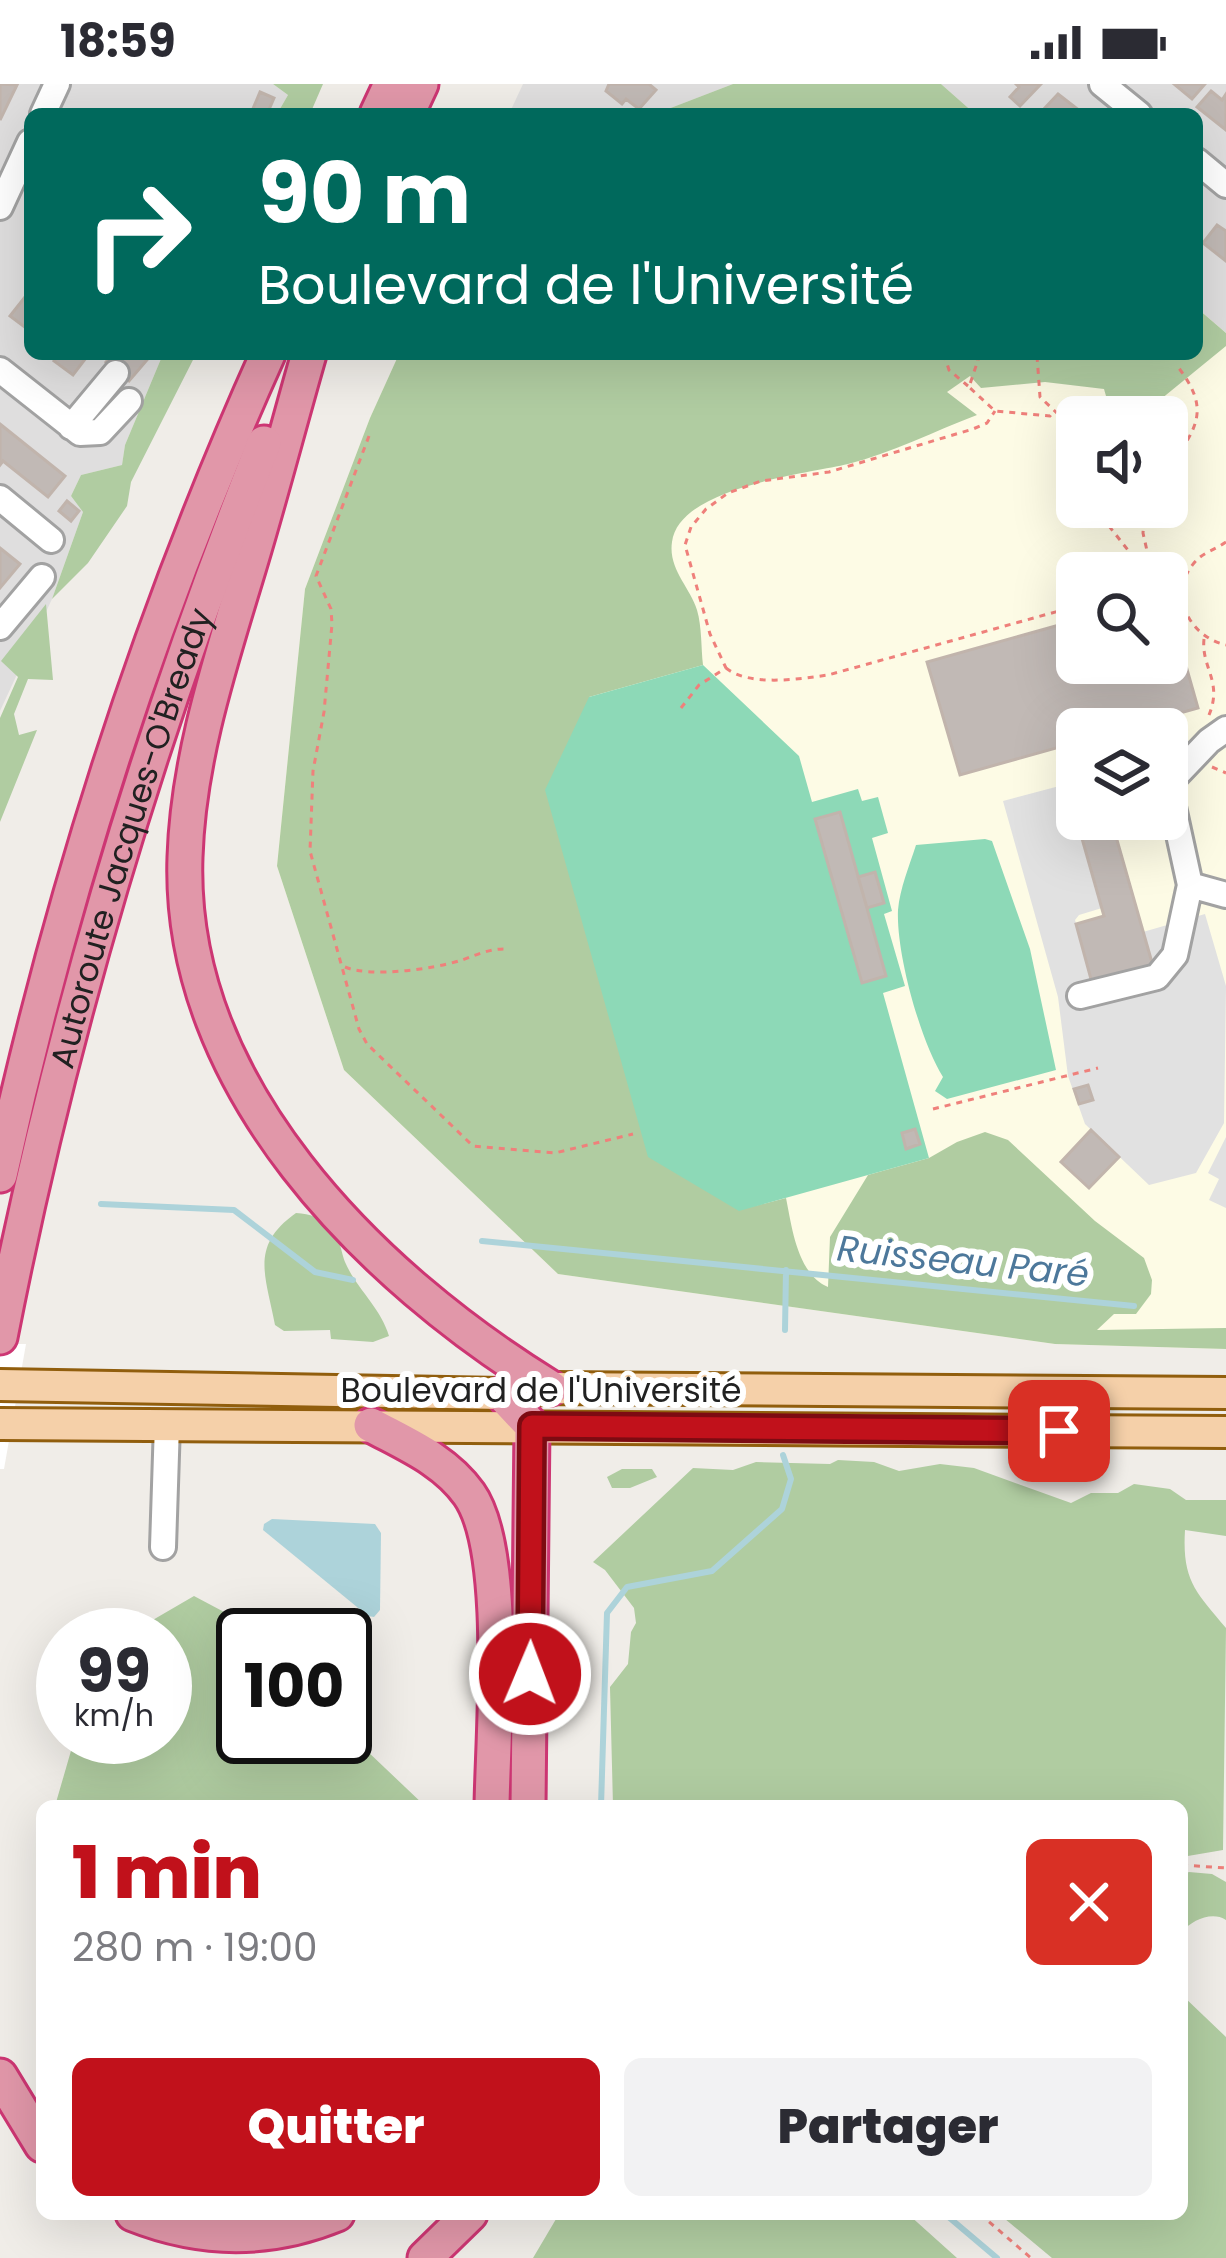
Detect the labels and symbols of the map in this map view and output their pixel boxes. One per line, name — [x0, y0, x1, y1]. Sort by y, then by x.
street label: Autoroute Jacques-O'Bready — [38, 601, 223, 1073]
water label: Ruisseau Paré — [835, 1222, 1091, 1300]
street label: Boulevard de l'Université — [341, 1367, 741, 1414]
pin — [1008, 1380, 1110, 1482]
speed limit sign: 100 — [216, 1608, 372, 1764]
position arrow — [467, 1611, 593, 1737]

